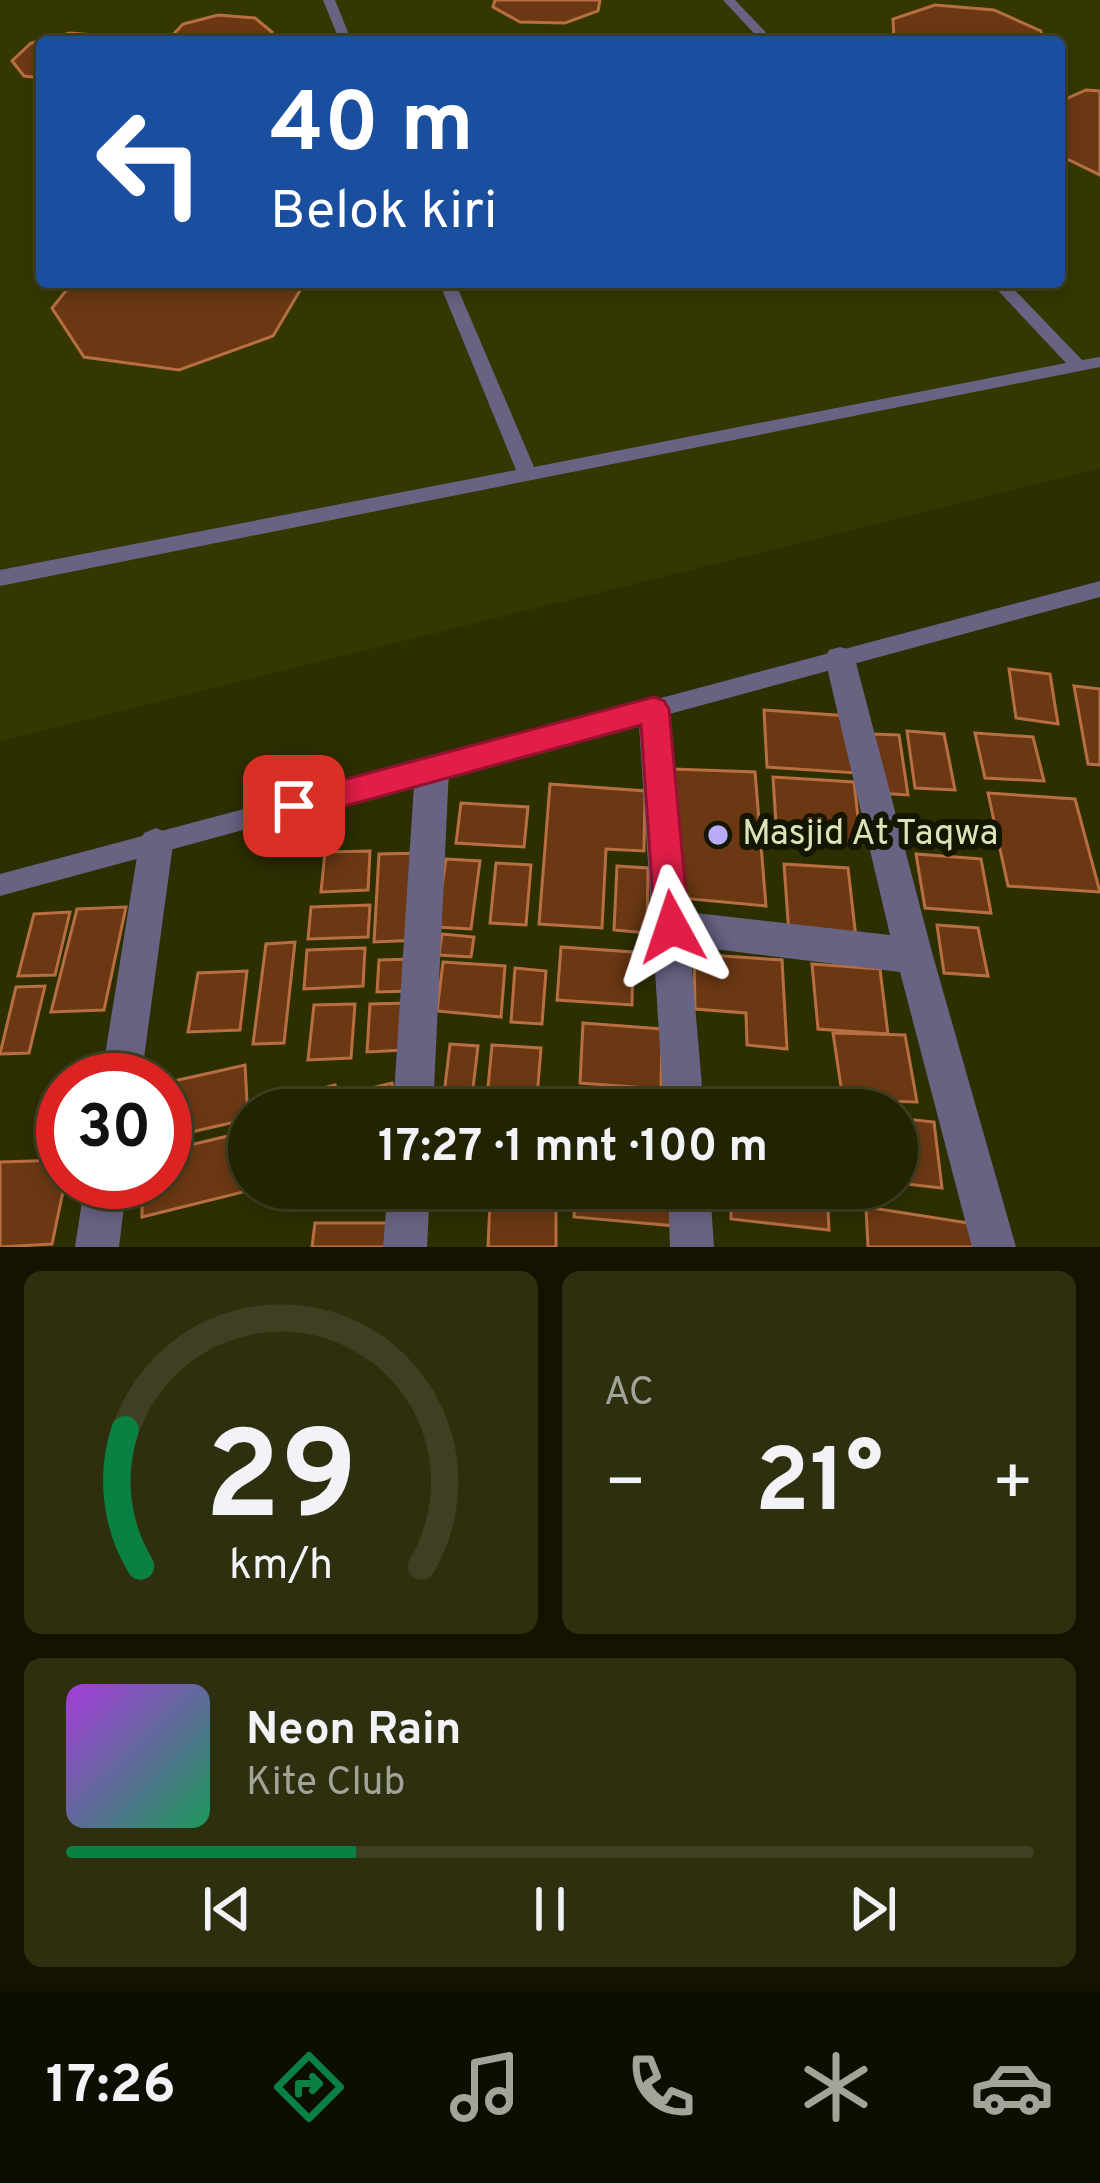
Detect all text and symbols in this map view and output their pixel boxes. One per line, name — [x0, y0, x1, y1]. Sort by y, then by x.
text: 40 m — [270, 75, 474, 181]
icon: left — [72, 84, 228, 240]
text: Belok kiri — [270, 179, 497, 248]
pin — [243, 755, 345, 857]
icon: arrive — [261, 773, 327, 839]
place label: Masjid At Taqwa — [742, 812, 999, 858]
marker: Masjid At Taqwa — [705, 822, 731, 848]
position arrow — [609, 864, 735, 990]
speed limit sign: 30 — [36, 1053, 192, 1209]
text: 17:27 · 1 mnt · 100 m — [378, 1120, 768, 1177]
text: AC — [604, 1370, 654, 1419]
text: 29 — [204, 1405, 358, 1563]
text: 21° — [755, 1430, 883, 1543]
text: − — [604, 1445, 647, 1528]
text: + — [991, 1445, 1034, 1528]
text: km/h — [229, 1539, 333, 1593]
text: Neon Rain — [246, 1703, 462, 1760]
text: Kite Club — [246, 1760, 405, 1809]
icon: previous — [194, 1876, 260, 1942]
icon: pause — [517, 1876, 583, 1942]
icon: next — [840, 1876, 906, 1942]
icon: directions — [267, 2045, 351, 2129]
icon: music — [443, 2045, 527, 2129]
icon: phone — [619, 2045, 703, 2129]
icon: climate — [794, 2045, 878, 2129]
icon: car — [970, 2045, 1054, 2129]
text: 17:26 — [46, 2053, 176, 2122]

